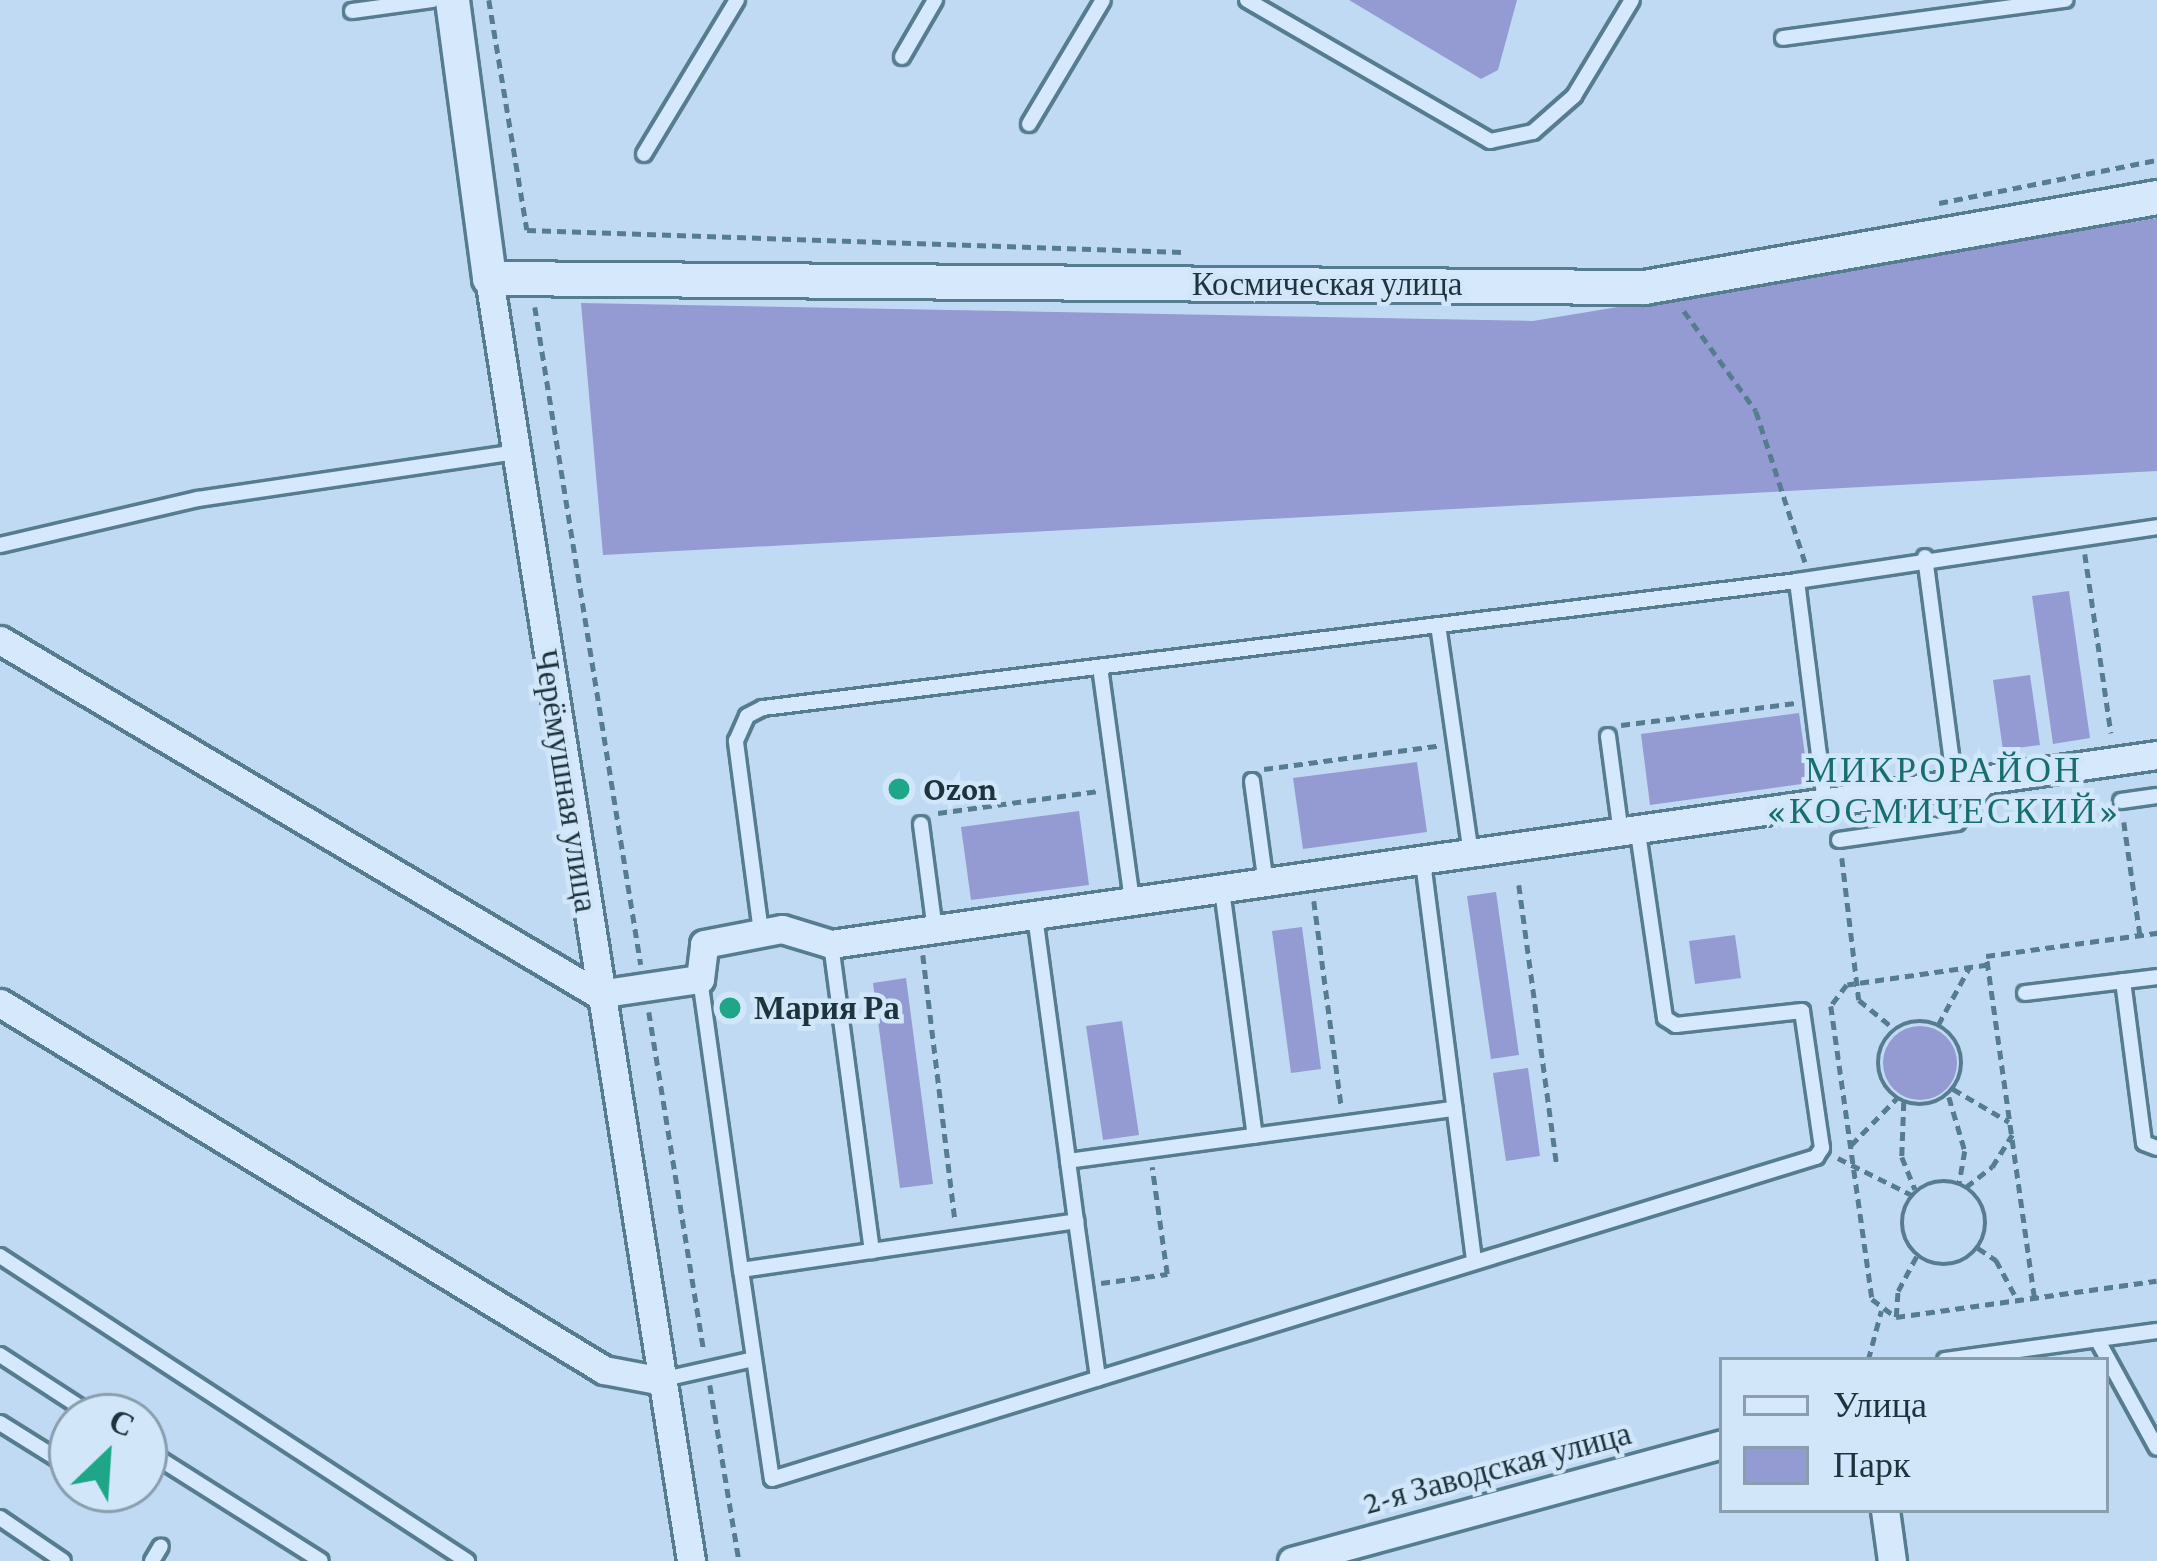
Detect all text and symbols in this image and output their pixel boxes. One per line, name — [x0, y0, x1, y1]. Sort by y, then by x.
street label: Космическая улица — [1192, 264, 1462, 304]
street label: Черёмушная улица — [526, 647, 606, 915]
district label: МИКРОРАЙОН «КОСМИЧЕСКИЙ» — [1766, 748, 2122, 833]
place label: Ozon — [923, 769, 997, 809]
marker: Ozon — [886, 776, 912, 802]
place label: Мария Ра — [754, 988, 900, 1028]
marker: Мария Ра — [717, 995, 743, 1021]
legend — [1719, 1357, 2109, 1513]
text: Улица — [1833, 1385, 1927, 1425]
north arrow — [48, 1393, 168, 1513]
text: С — [104, 1401, 141, 1444]
street label: 2-я Заводская улица — [1359, 1413, 1635, 1523]
text: Парк — [1833, 1445, 1910, 1485]

